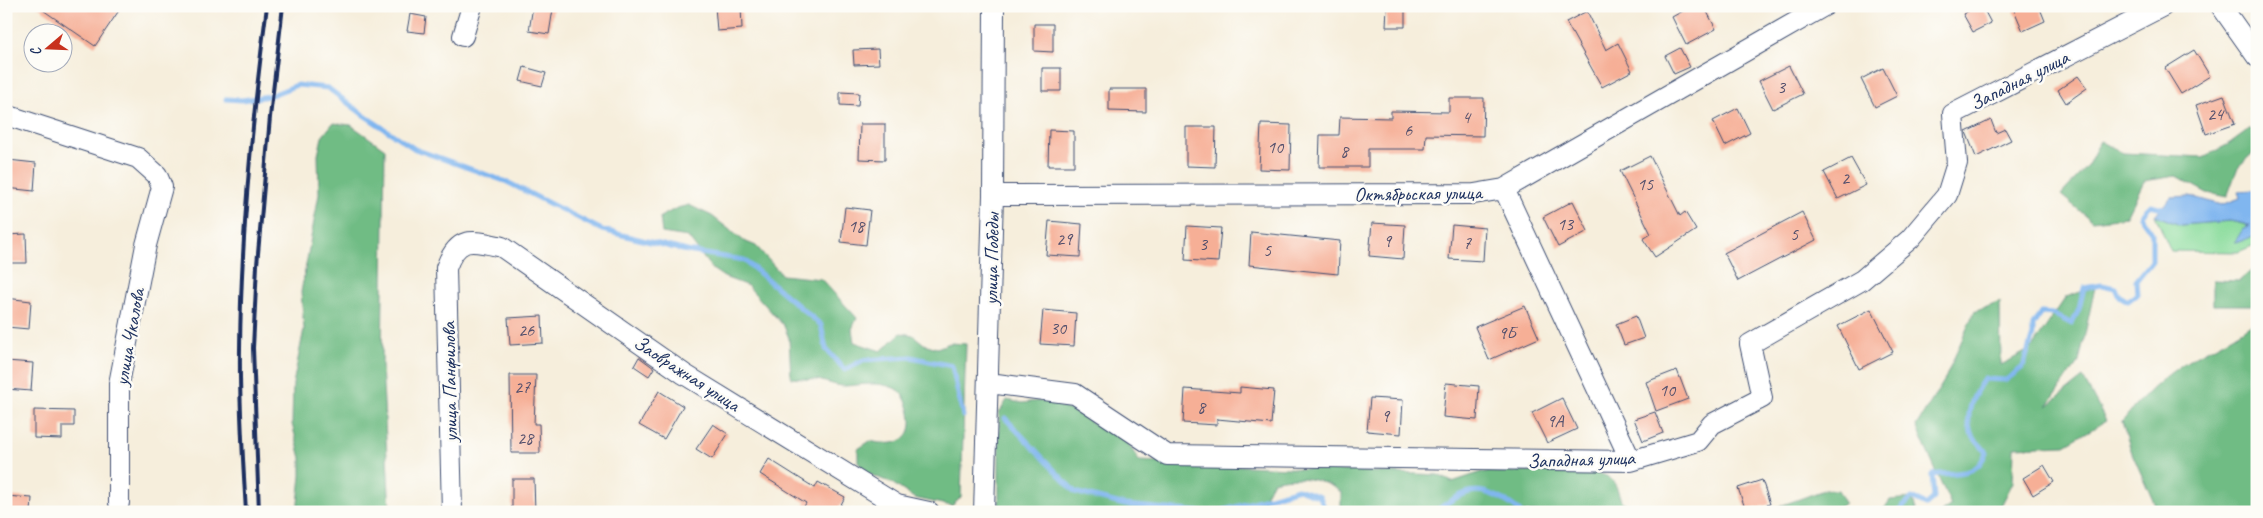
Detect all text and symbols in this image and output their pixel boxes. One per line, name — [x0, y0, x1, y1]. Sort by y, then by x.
north arrow — [22, 22, 72, 72]
text: С — [26, 44, 45, 58]
street label: Западная улица — [1966, 44, 2074, 116]
house number: 3 — [1777, 76, 1787, 98]
house number: 24 — [2207, 103, 2225, 125]
house number: 4 — [1462, 106, 1472, 128]
house number: 6 — [1404, 119, 1413, 141]
house number: 10 — [1267, 136, 1285, 158]
house number: 8 — [1340, 140, 1350, 162]
house number: 2 — [1841, 167, 1851, 189]
house number: 15 — [1637, 173, 1654, 195]
street label: Октябрьская улица — [1354, 180, 1484, 207]
street label: улица Победы — [978, 211, 1005, 306]
house number: 13 — [1557, 213, 1575, 235]
house number: 18 — [848, 215, 866, 237]
house number: 5 — [1790, 223, 1799, 245]
house number: 29 — [1056, 228, 1074, 250]
house number: 9 — [1383, 230, 1393, 252]
house number: 7 — [1463, 232, 1472, 254]
house number: 3 — [1199, 233, 1209, 255]
house number: 5 — [1263, 239, 1272, 261]
street label: улица Чкалова — [108, 285, 151, 389]
house number: 30 — [1050, 317, 1068, 339]
house number: 26 — [518, 319, 535, 341]
street label: улица Панфилова — [436, 320, 463, 443]
house number: 9Б — [1498, 322, 1518, 344]
street label: Заовражная улица — [629, 330, 746, 418]
house number: 27 — [514, 376, 531, 398]
house number: 10 — [1659, 379, 1677, 401]
house number: 8 — [1197, 396, 1207, 418]
house number: 9 — [1381, 405, 1391, 427]
house number: 9А — [1546, 410, 1565, 432]
house number: 28 — [517, 427, 535, 449]
street label: Западная улица — [1527, 445, 1637, 474]

